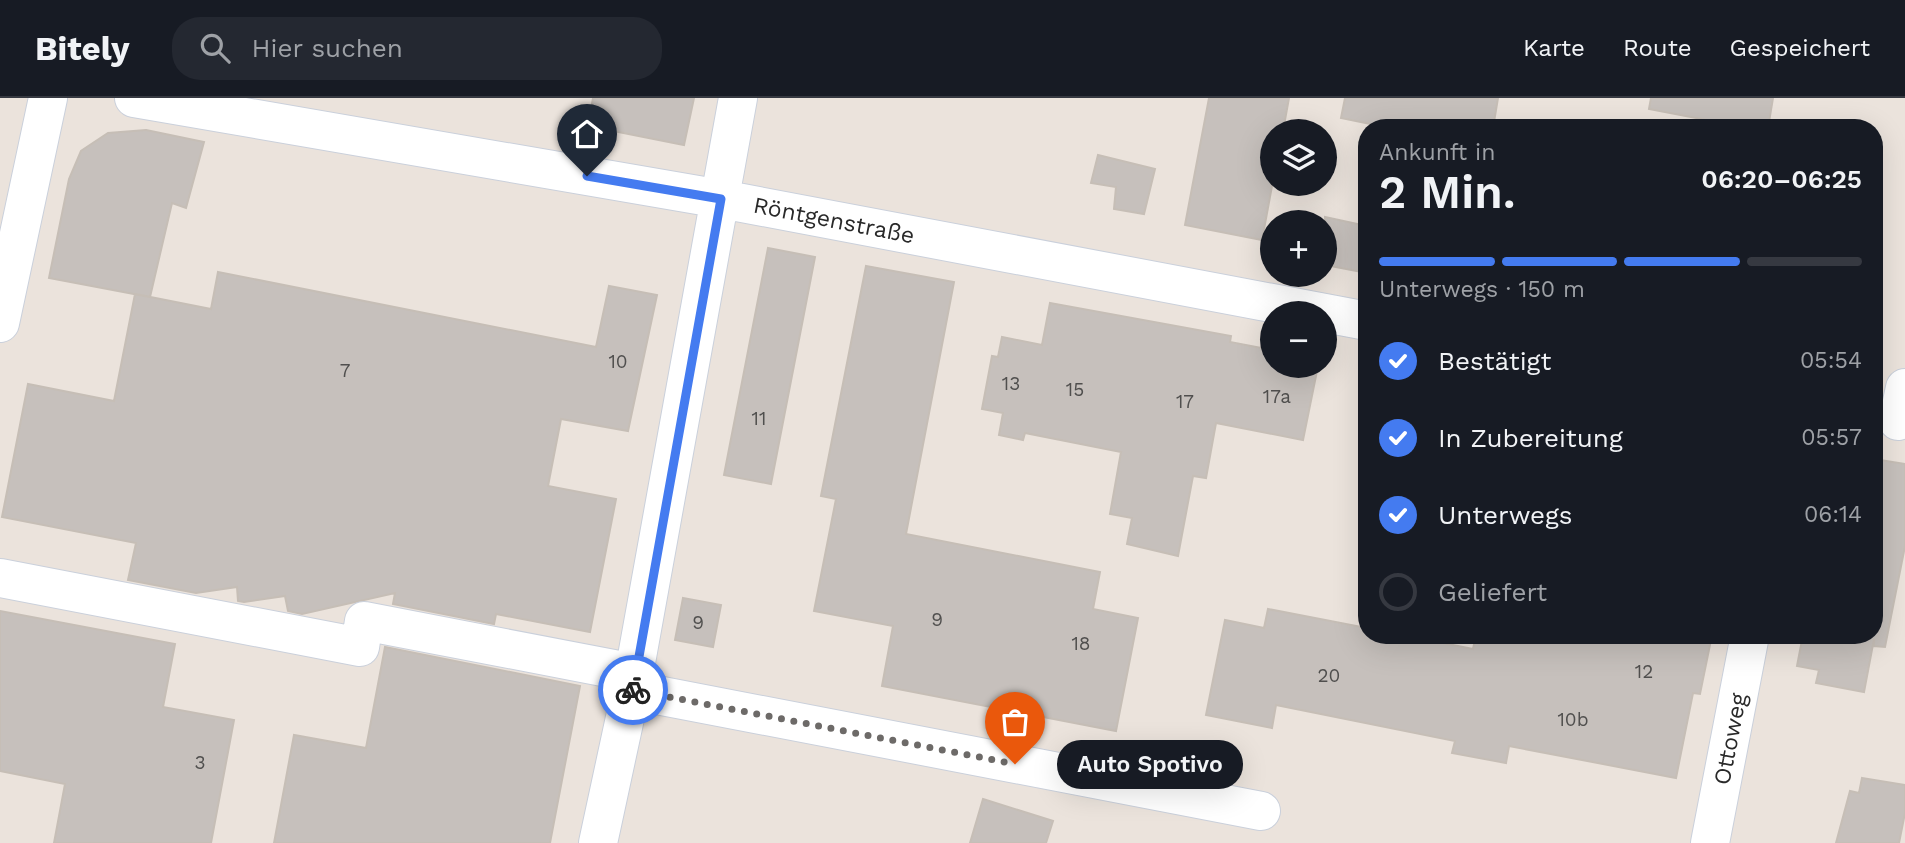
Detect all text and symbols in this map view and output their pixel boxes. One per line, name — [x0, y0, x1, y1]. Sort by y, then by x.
search box — [172, 17, 662, 80]
text: Bitely — [35, 29, 130, 68]
icon: search — [196, 29, 234, 67]
text: Hier suchen — [252, 33, 403, 63]
text: Karte — [1523, 34, 1585, 62]
text: Route — [1623, 34, 1692, 62]
text: Gespeichert — [1730, 34, 1870, 62]
pin — [557, 104, 617, 176]
icon: home — [568, 115, 606, 153]
map controls — [1260, 119, 1337, 378]
button: layers — [1260, 119, 1337, 196]
text: Ankunft in — [1379, 139, 1495, 166]
text: 06:20–06:25 — [1701, 164, 1862, 194]
text: 2 Min. — [1379, 165, 1516, 219]
street label: Röntgenstraße — [751, 192, 917, 249]
button: + — [1260, 210, 1337, 287]
text: Unterwegs · 150 m — [1379, 276, 1585, 303]
button: − — [1260, 301, 1337, 378]
icon: check — [1379, 342, 1417, 380]
text: Bestätigt — [1438, 346, 1551, 376]
text: 05:54 — [1800, 347, 1862, 374]
house number: 10 — [608, 350, 628, 373]
house number: 7 — [340, 359, 350, 382]
house number: 13 — [1002, 372, 1020, 395]
house number: 15 — [1066, 378, 1084, 401]
house number: 17a — [1263, 385, 1291, 408]
house number: 17 — [1176, 390, 1194, 413]
house number: 11 — [752, 407, 766, 430]
icon: check — [1379, 419, 1417, 457]
text: In Zubereitung — [1438, 423, 1623, 453]
text: 05:57 — [1801, 424, 1862, 451]
icon: check — [1379, 496, 1417, 534]
text: Unterwegs — [1438, 500, 1573, 530]
text: 06:14 — [1804, 501, 1862, 528]
text: Geliefert — [1438, 577, 1547, 607]
house number: 9 — [931, 608, 943, 631]
house number: 9 — [692, 611, 704, 634]
house number: 18 — [1071, 632, 1091, 655]
courier — [598, 655, 668, 725]
house number: 12 — [1635, 660, 1653, 683]
house number: 20 — [1318, 664, 1340, 687]
icon: bike — [614, 671, 652, 709]
street label: Ottoweg — [1708, 690, 1753, 787]
pin — [985, 692, 1045, 764]
icon: bag — [996, 703, 1034, 741]
house number: 10b — [1557, 708, 1589, 731]
callout: Auto Spotivo — [1057, 740, 1242, 788]
house number: 3 — [194, 751, 206, 774]
text: Auto Spotivo — [1077, 751, 1223, 778]

